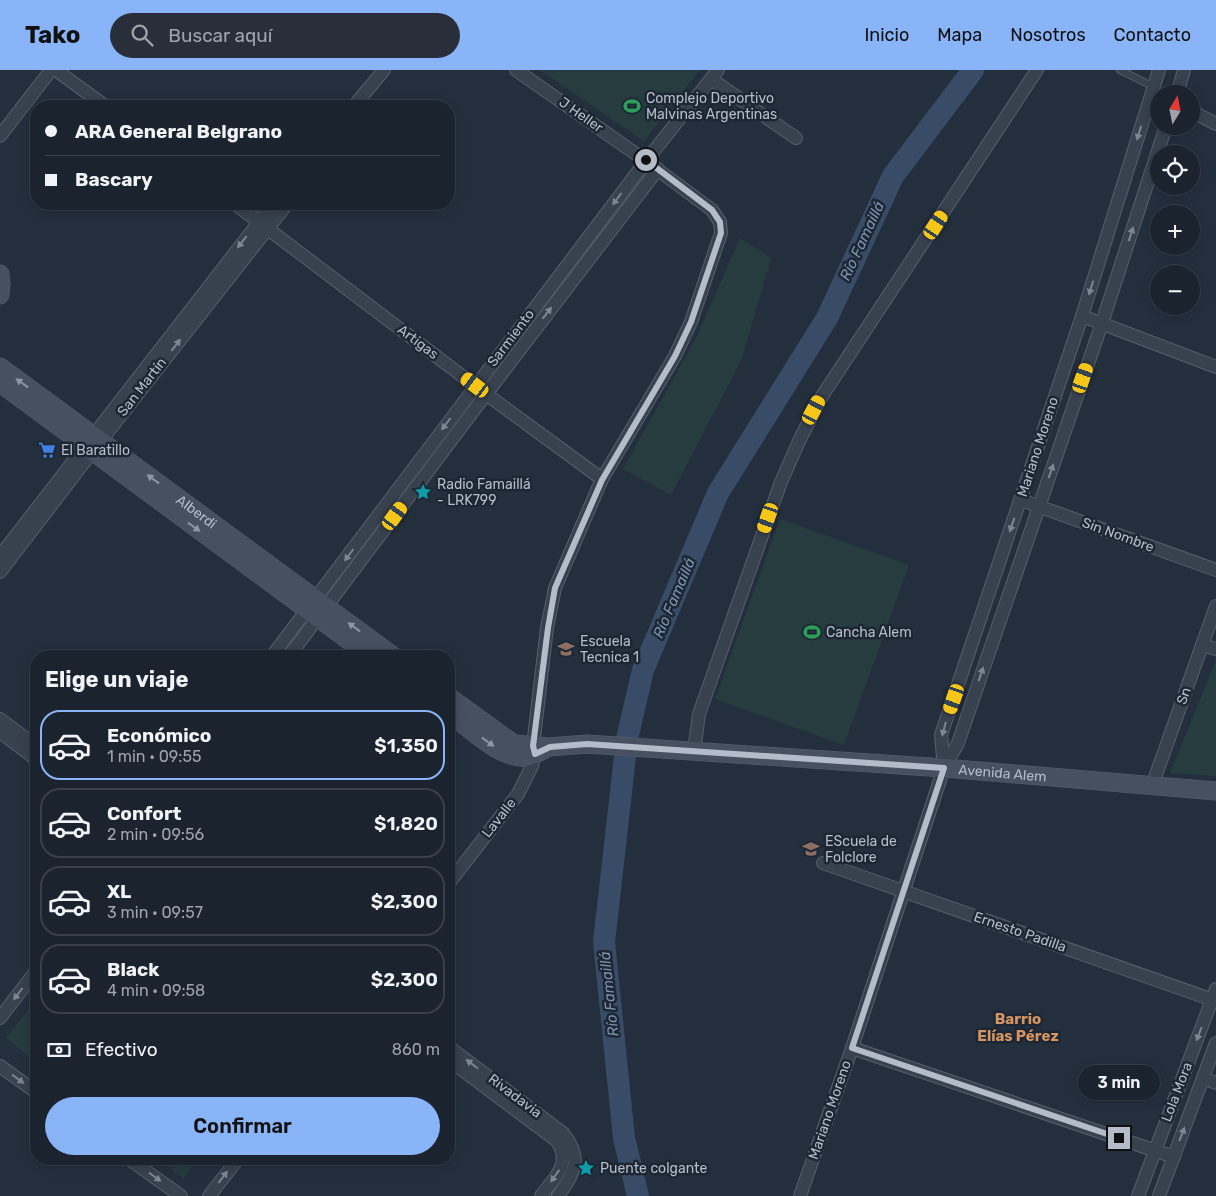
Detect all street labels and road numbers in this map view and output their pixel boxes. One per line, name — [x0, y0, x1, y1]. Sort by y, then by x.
street label: J Heller — [556, 94, 607, 137]
street label: Sarmiento — [484, 306, 538, 370]
street label: Artigas — [394, 321, 442, 363]
street label: San Martín — [114, 354, 170, 420]
street label: Mariano Moreno — [1014, 395, 1062, 499]
street label: Alberdi — [173, 491, 220, 532]
street label: Sin Nombre — [1080, 514, 1157, 556]
street label: Sn — [1173, 685, 1195, 707]
street label: Avenida Alem — [958, 761, 1047, 785]
street label: Lavalle — [478, 795, 520, 841]
street label: Ernesto Padilla — [971, 908, 1069, 956]
street label: Mariano Moreno — [805, 1058, 855, 1162]
street label: Lola Mora — [1158, 1060, 1196, 1124]
street label: Rivadavia — [485, 1070, 545, 1122]

